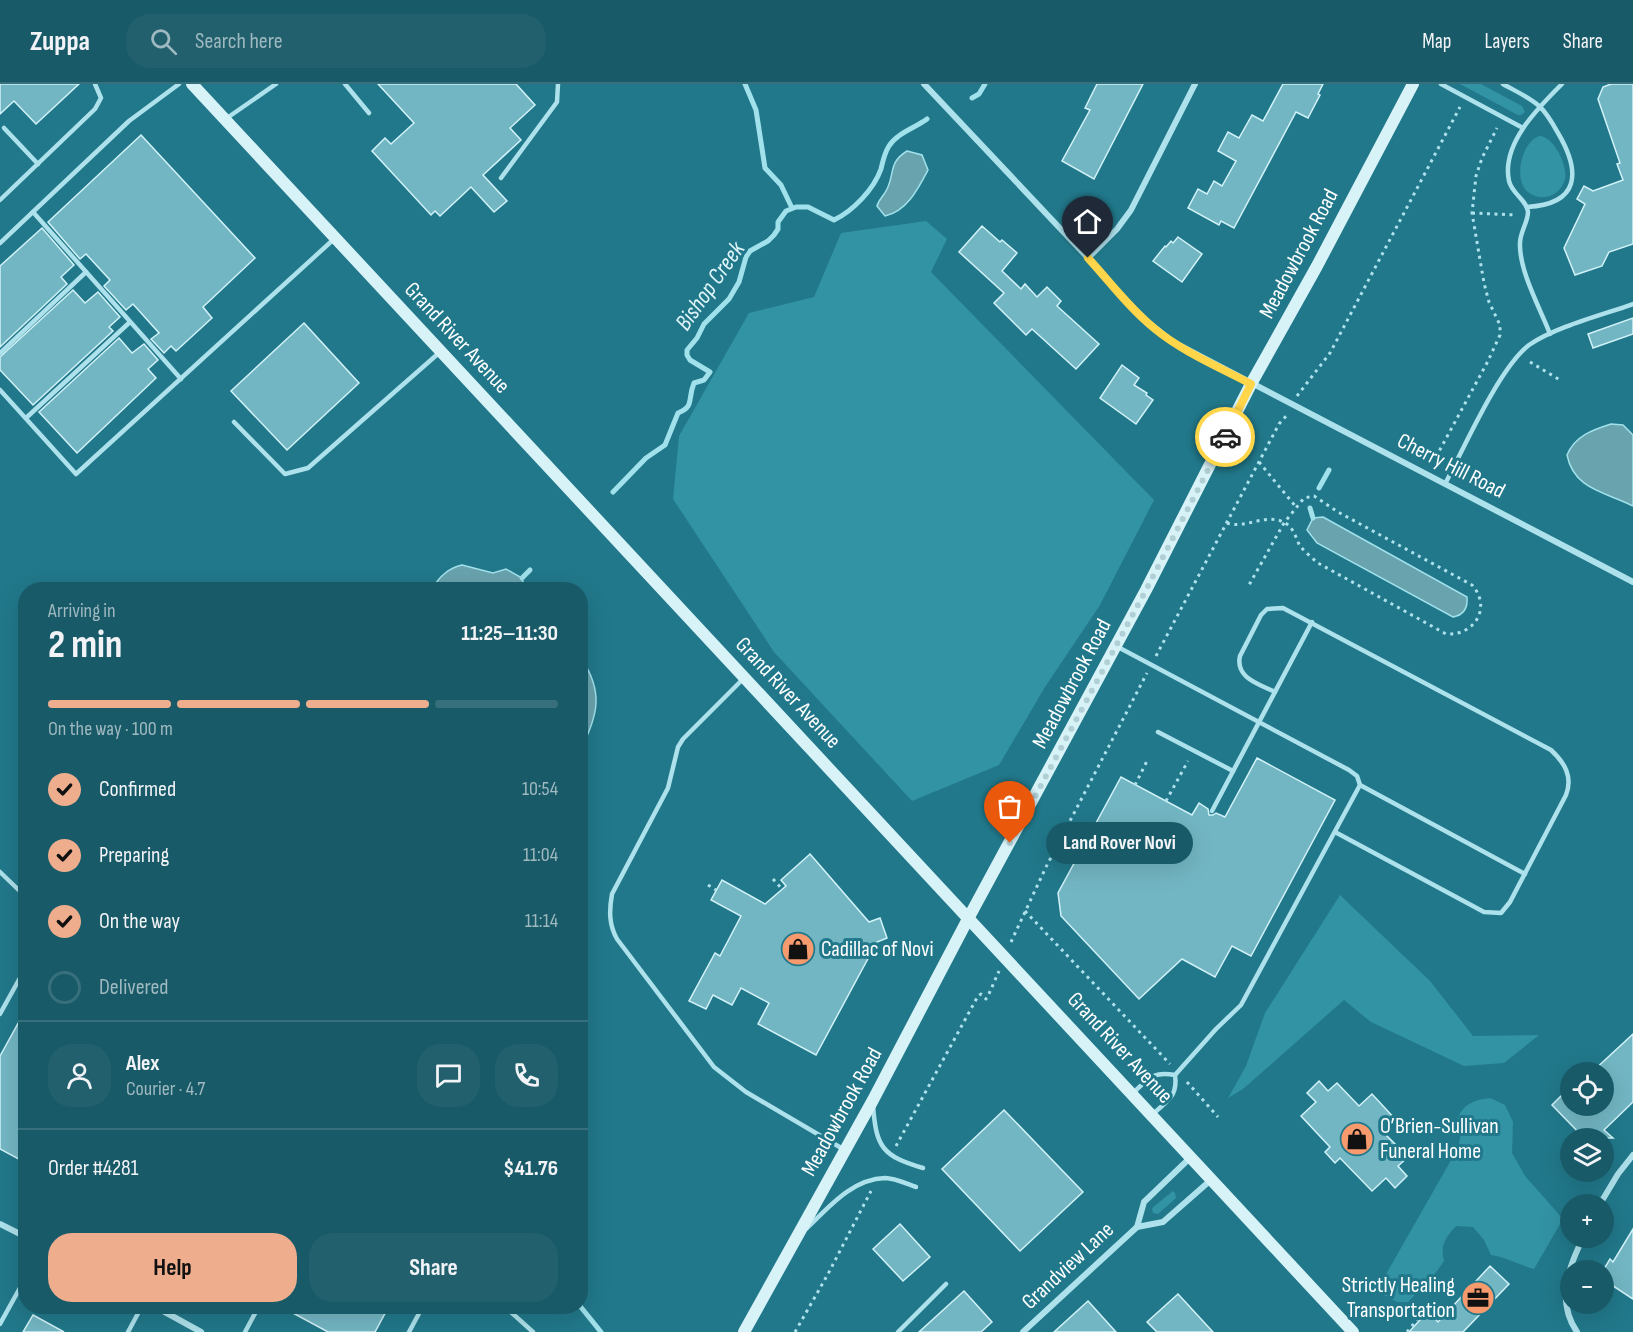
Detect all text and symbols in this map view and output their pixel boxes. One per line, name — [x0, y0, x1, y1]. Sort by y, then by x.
search box — [126, 14, 546, 68]
text: Zuppa — [30, 25, 90, 58]
icon: search — [147, 25, 180, 58]
text: Search here — [195, 28, 283, 55]
text: Map — [1422, 29, 1451, 54]
text: Layers — [1484, 29, 1530, 54]
text: Share — [1563, 29, 1603, 54]
street label: Meadowbrook Road — [1254, 185, 1344, 323]
pin — [1062, 196, 1113, 258]
icon: home — [1071, 205, 1104, 238]
water label: Bishop Creek — [669, 235, 752, 336]
street label: Grand River Avenue — [399, 277, 515, 399]
courier — [1195, 407, 1255, 467]
icon: car — [1209, 421, 1242, 454]
street label: Cherry Hill Road — [1393, 427, 1509, 505]
text: Arriving in — [48, 599, 116, 623]
street label: Meadowbrook Road — [1027, 615, 1117, 753]
text: 11:25–11:30 — [461, 620, 558, 647]
text: 2 min — [48, 622, 122, 669]
street label: Grand River Avenue — [730, 632, 846, 754]
text: On the way · 100 m — [48, 717, 173, 741]
icon: check — [48, 773, 81, 806]
text: Confirmed — [99, 776, 176, 803]
text: 10:54 — [522, 777, 558, 801]
pin — [984, 781, 1035, 843]
icon: bag — [993, 790, 1026, 823]
callout: Land Rover Novi — [1046, 822, 1193, 864]
text: Land Rover Novi — [1063, 831, 1176, 855]
icon: check — [48, 839, 81, 872]
text: Preparing — [99, 842, 169, 869]
text: 11:04 — [523, 843, 558, 867]
icon: check — [48, 905, 81, 938]
text: On the way — [99, 908, 180, 935]
text: 11:14 — [525, 909, 558, 933]
shop icon: Cadillac of Novi — [780, 931, 816, 967]
place label: Cadillac of Novi — [821, 936, 934, 963]
text: Delivered — [99, 974, 168, 1001]
street label: Grand River Avenue — [1062, 987, 1178, 1109]
street label: Meadowbrook Road — [796, 1043, 888, 1181]
button: person — [48, 1044, 111, 1107]
button: chat — [417, 1044, 480, 1107]
button: phone — [495, 1044, 558, 1107]
text: Alex — [126, 1050, 159, 1077]
map controls — [1560, 1062, 1614, 1314]
button: locate — [1560, 1062, 1614, 1116]
text: Courier · 4.7 — [126, 1077, 205, 1101]
place label: O’Brien-Sullivan Funeral Home — [1380, 1113, 1499, 1165]
shop icon: O’Brien-Sullivan Funeral Home — [1339, 1121, 1375, 1157]
button: layers — [1560, 1128, 1614, 1182]
text: Order #4281 — [48, 1155, 138, 1182]
text: $41.76 — [503, 1155, 558, 1182]
button: + — [1560, 1194, 1614, 1248]
street label: Grandview Lane — [1016, 1217, 1120, 1315]
button: Help — [48, 1233, 297, 1302]
button: Share — [309, 1233, 558, 1302]
button: − — [1560, 1260, 1614, 1314]
place label: Strictly Healing Transportation — [1342, 1272, 1455, 1324]
office icon: Strictly Healing Transportation — [1460, 1280, 1496, 1316]

